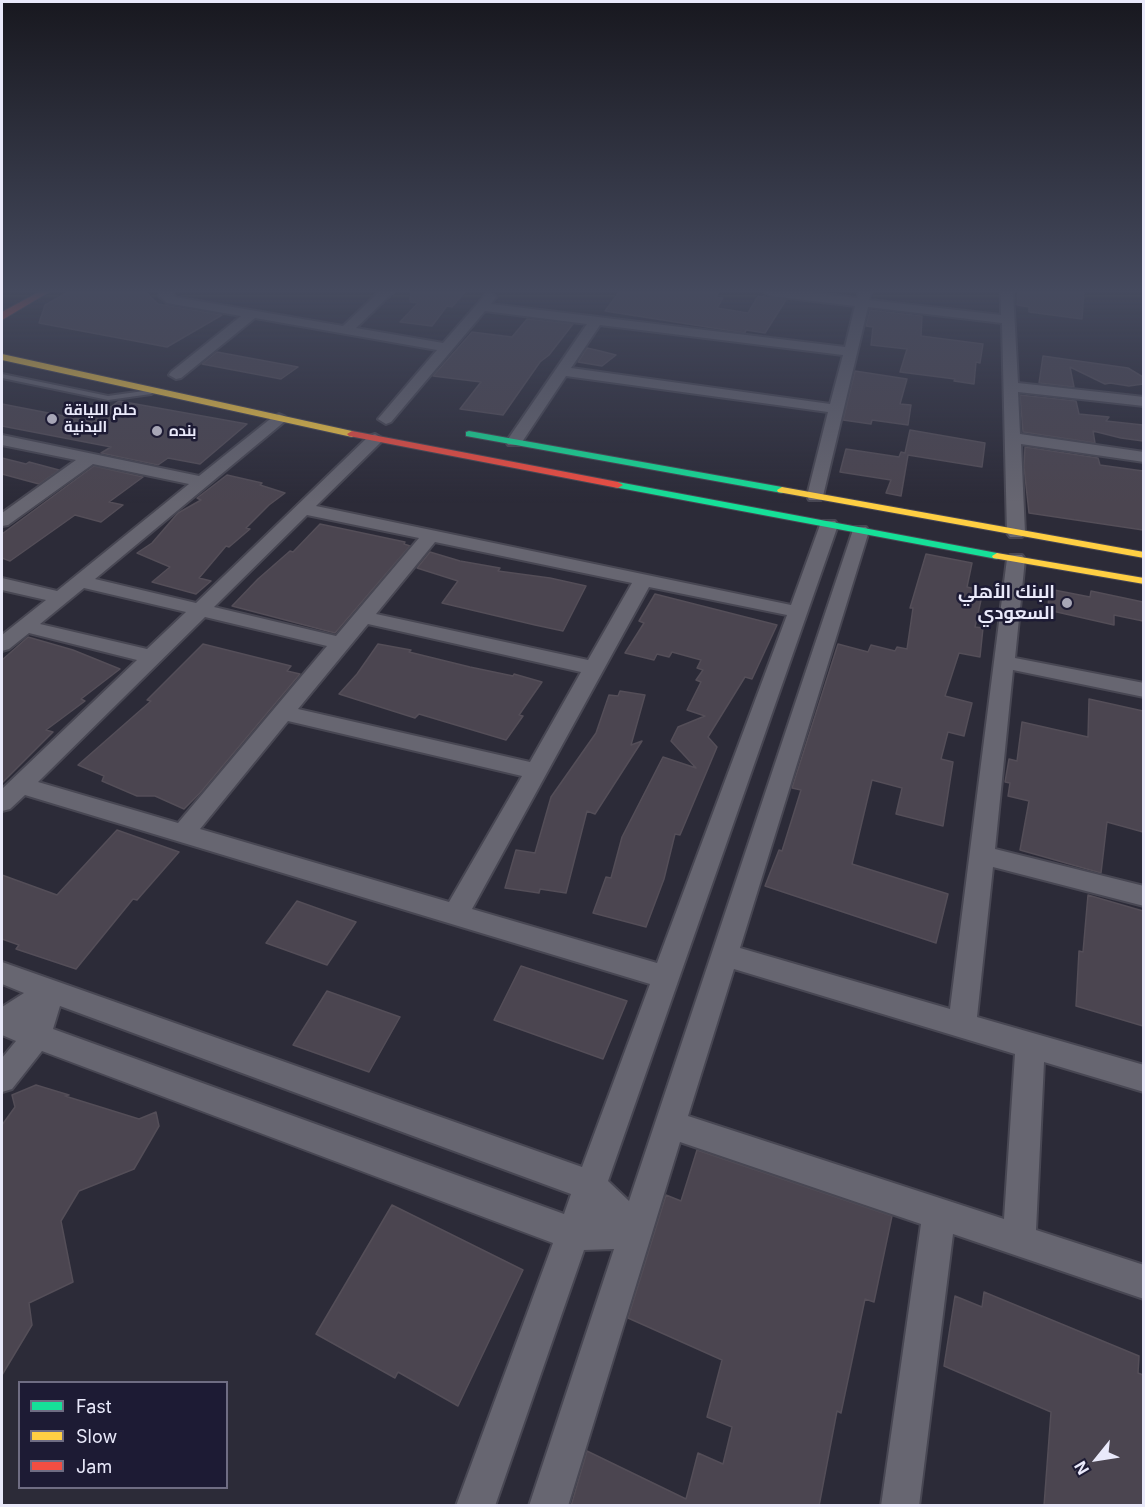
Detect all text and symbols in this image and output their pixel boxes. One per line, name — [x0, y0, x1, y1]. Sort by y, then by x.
place label: حلم اللياقة البدنية — [64, 401, 137, 436]
marker: حلم اللياقة البدنية — [45, 412, 59, 426]
place label: بنده — [169, 422, 197, 440]
marker: بنده — [150, 424, 164, 438]
place label: البنك الأهلي السعودي — [958, 582, 1055, 624]
marker: البنك الأهلي السعودي — [1060, 596, 1074, 610]
legend — [18, 1381, 228, 1489]
text: Fast — [76, 1396, 112, 1417]
text: Slow — [76, 1426, 117, 1447]
north arrow — [1067, 1429, 1127, 1489]
text: Jam — [76, 1456, 112, 1477]
text: N — [1070, 1458, 1093, 1478]

